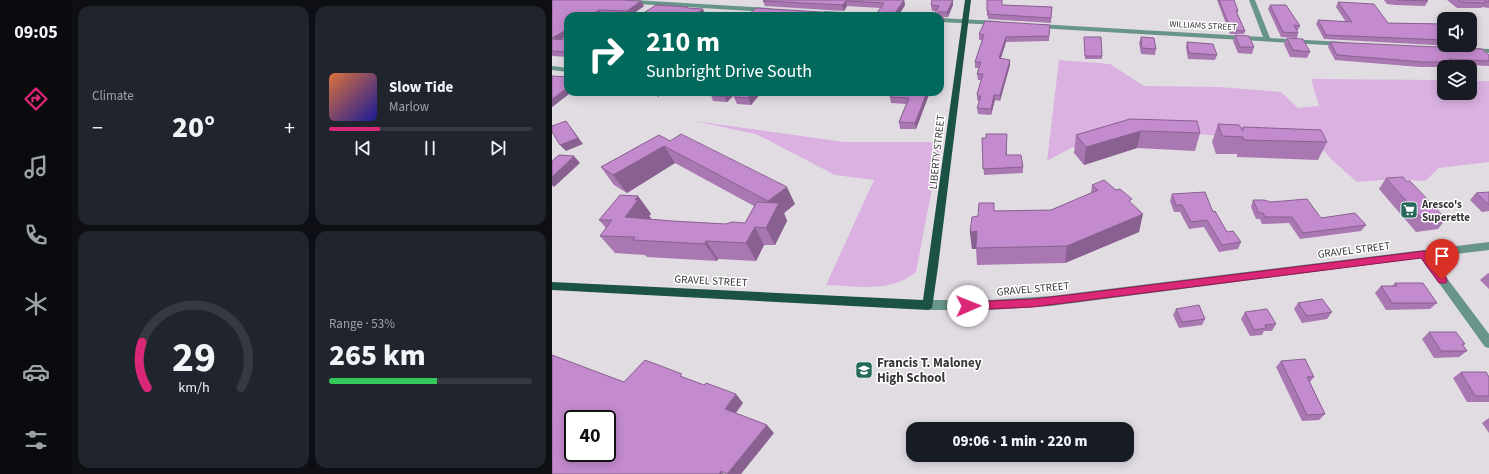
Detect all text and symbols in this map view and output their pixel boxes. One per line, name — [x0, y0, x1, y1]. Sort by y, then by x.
map controls — [1437, 12, 1477, 100]
button: sound — [1437, 12, 1477, 52]
street label: WILLIAMS STREET — [1169, 18, 1237, 34]
text: 09:05 — [14, 20, 58, 45]
text: 210 m — [646, 22, 720, 62]
icon: right — [580, 28, 632, 80]
text: Sunbright Drive South — [646, 59, 812, 84]
button: layers — [1437, 60, 1477, 100]
text: Slow Tide — [389, 77, 453, 98]
icon: directions — [22, 85, 50, 113]
text: Climate — [92, 87, 134, 105]
text: Marlow — [389, 98, 429, 116]
text: 20° — [172, 106, 215, 149]
text: − — [92, 112, 103, 144]
text: + — [284, 112, 295, 144]
street label: LIBERTY STREET — [926, 114, 948, 190]
icon: previous — [352, 137, 374, 159]
icon: pause — [419, 137, 441, 159]
icon: next — [487, 137, 509, 159]
icon: music — [22, 153, 50, 181]
place label: Aresco's Superette — [1421, 197, 1470, 225]
supermarket icon: Aresco's Superette — [1399, 200, 1419, 220]
icon: phone — [22, 221, 50, 249]
street label: GRAVEL STREET — [1317, 238, 1391, 262]
pin — [1425, 239, 1459, 280]
icon: arrive — [1431, 245, 1453, 267]
street label: GRAVEL STREET — [674, 272, 748, 290]
street label: GRAVEL STREET — [996, 278, 1070, 300]
position arrow — [947, 285, 989, 327]
icon: climate — [22, 290, 50, 318]
text: Range · 53% — [329, 315, 395, 333]
text: 29 — [172, 327, 215, 387]
text: 265 km — [329, 334, 426, 377]
place label: Francis T. Maloney High School — [877, 354, 982, 387]
icon: car — [22, 358, 50, 386]
school or university icon: Francis T. Maloney High School — [854, 360, 874, 380]
text: km/h — [178, 376, 209, 397]
speed limit sign: 40 — [564, 410, 616, 462]
icon: filters — [22, 426, 50, 454]
text: 09:06 · 1 min · 220 m — [953, 431, 1087, 452]

